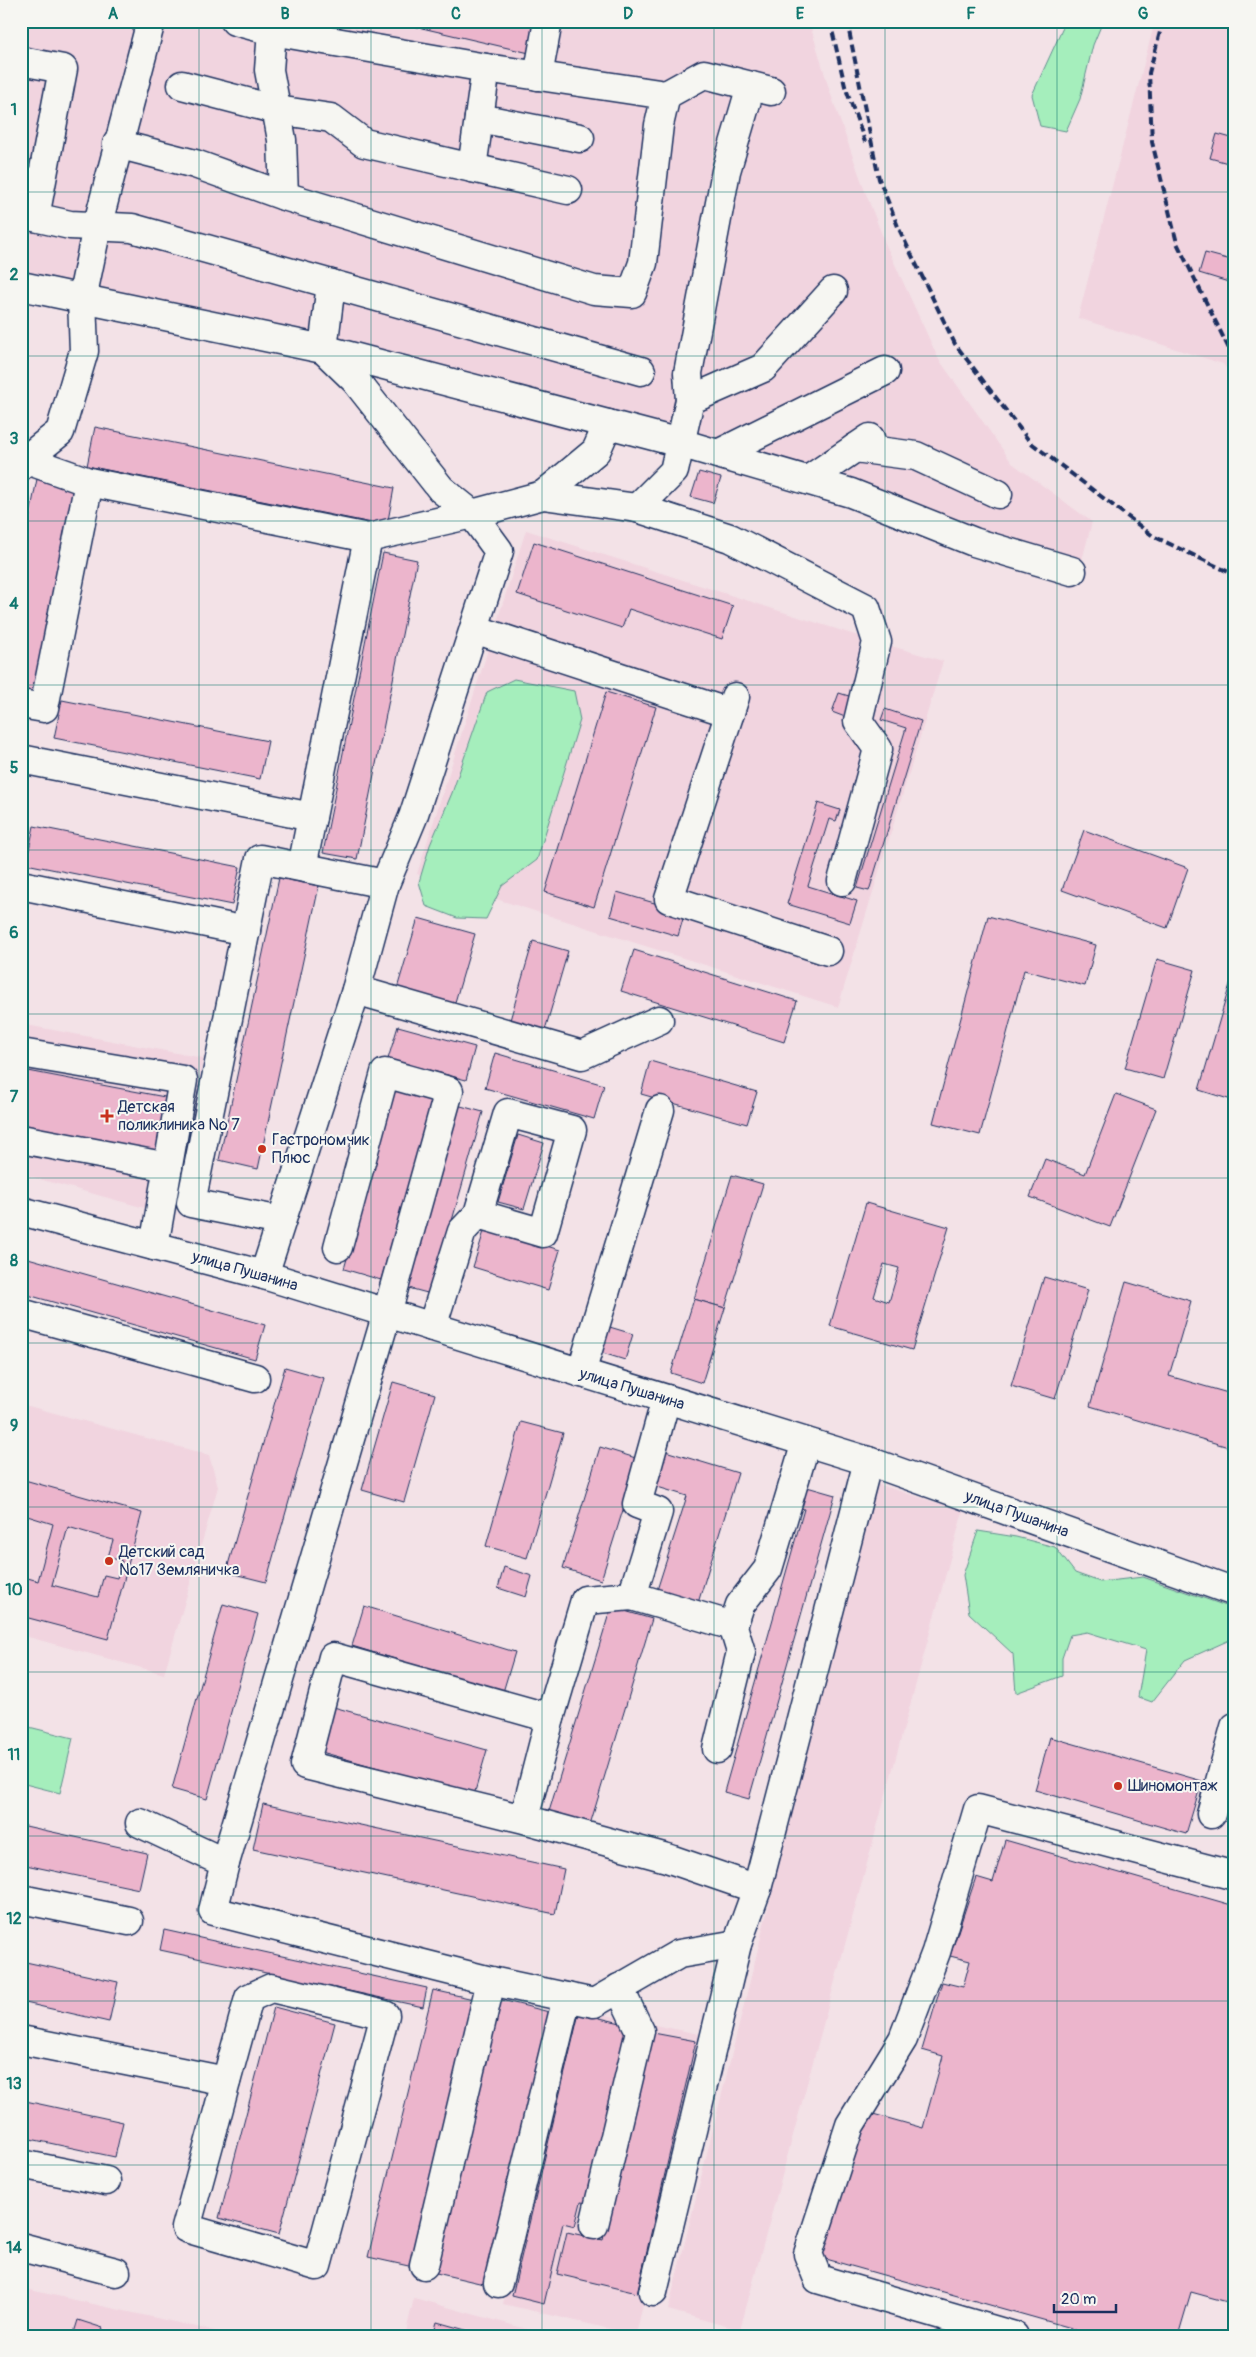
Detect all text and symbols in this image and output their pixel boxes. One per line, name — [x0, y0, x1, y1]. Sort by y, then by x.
text: A — [108, 4, 119, 24]
text: B — [280, 4, 290, 24]
text: C — [451, 4, 461, 24]
text: D — [623, 4, 633, 24]
text: E — [796, 4, 805, 24]
text: F — [966, 4, 976, 24]
text: G — [1138, 4, 1149, 24]
text: 1 — [11, 100, 17, 120]
text: 2 — [10, 265, 19, 285]
text: 3 — [10, 429, 19, 449]
text: 4 — [9, 594, 19, 614]
text: 5 — [10, 758, 19, 778]
text: 6 — [9, 923, 19, 943]
text: 7 — [10, 1087, 19, 1107]
place label: Детская поликлиника № 7 — [117, 1097, 240, 1135]
marker: Детская поликлиника № 7 — [100, 1109, 114, 1123]
place label: Гастрономчик Плюс — [272, 1130, 370, 1168]
marker: Гастрономчик Плюс — [256, 1143, 268, 1155]
street label: улица Пушанина — [189, 1246, 300, 1296]
text: 8 — [10, 1251, 18, 1271]
street label: улица Пушанина — [576, 1363, 687, 1415]
text: 9 — [10, 1416, 18, 1436]
street label: улица Пушанина — [961, 1486, 1072, 1542]
place label: Детский сад №17 Земляничка — [118, 1542, 239, 1580]
marker: Детский сад №17 Земляничка — [103, 1555, 115, 1567]
text: 10 — [5, 1580, 23, 1600]
text: 11 — [8, 1745, 20, 1765]
place label: Шиномонтаж — [1128, 1776, 1218, 1796]
marker: Шиномонтаж — [1112, 1780, 1124, 1792]
text: 12 — [6, 1909, 22, 1929]
text: 13 — [6, 2074, 22, 2094]
text: 14 — [6, 2238, 22, 2258]
scale bar — [1054, 2282, 1116, 2314]
text: 20 m — [1061, 2290, 1096, 2309]

